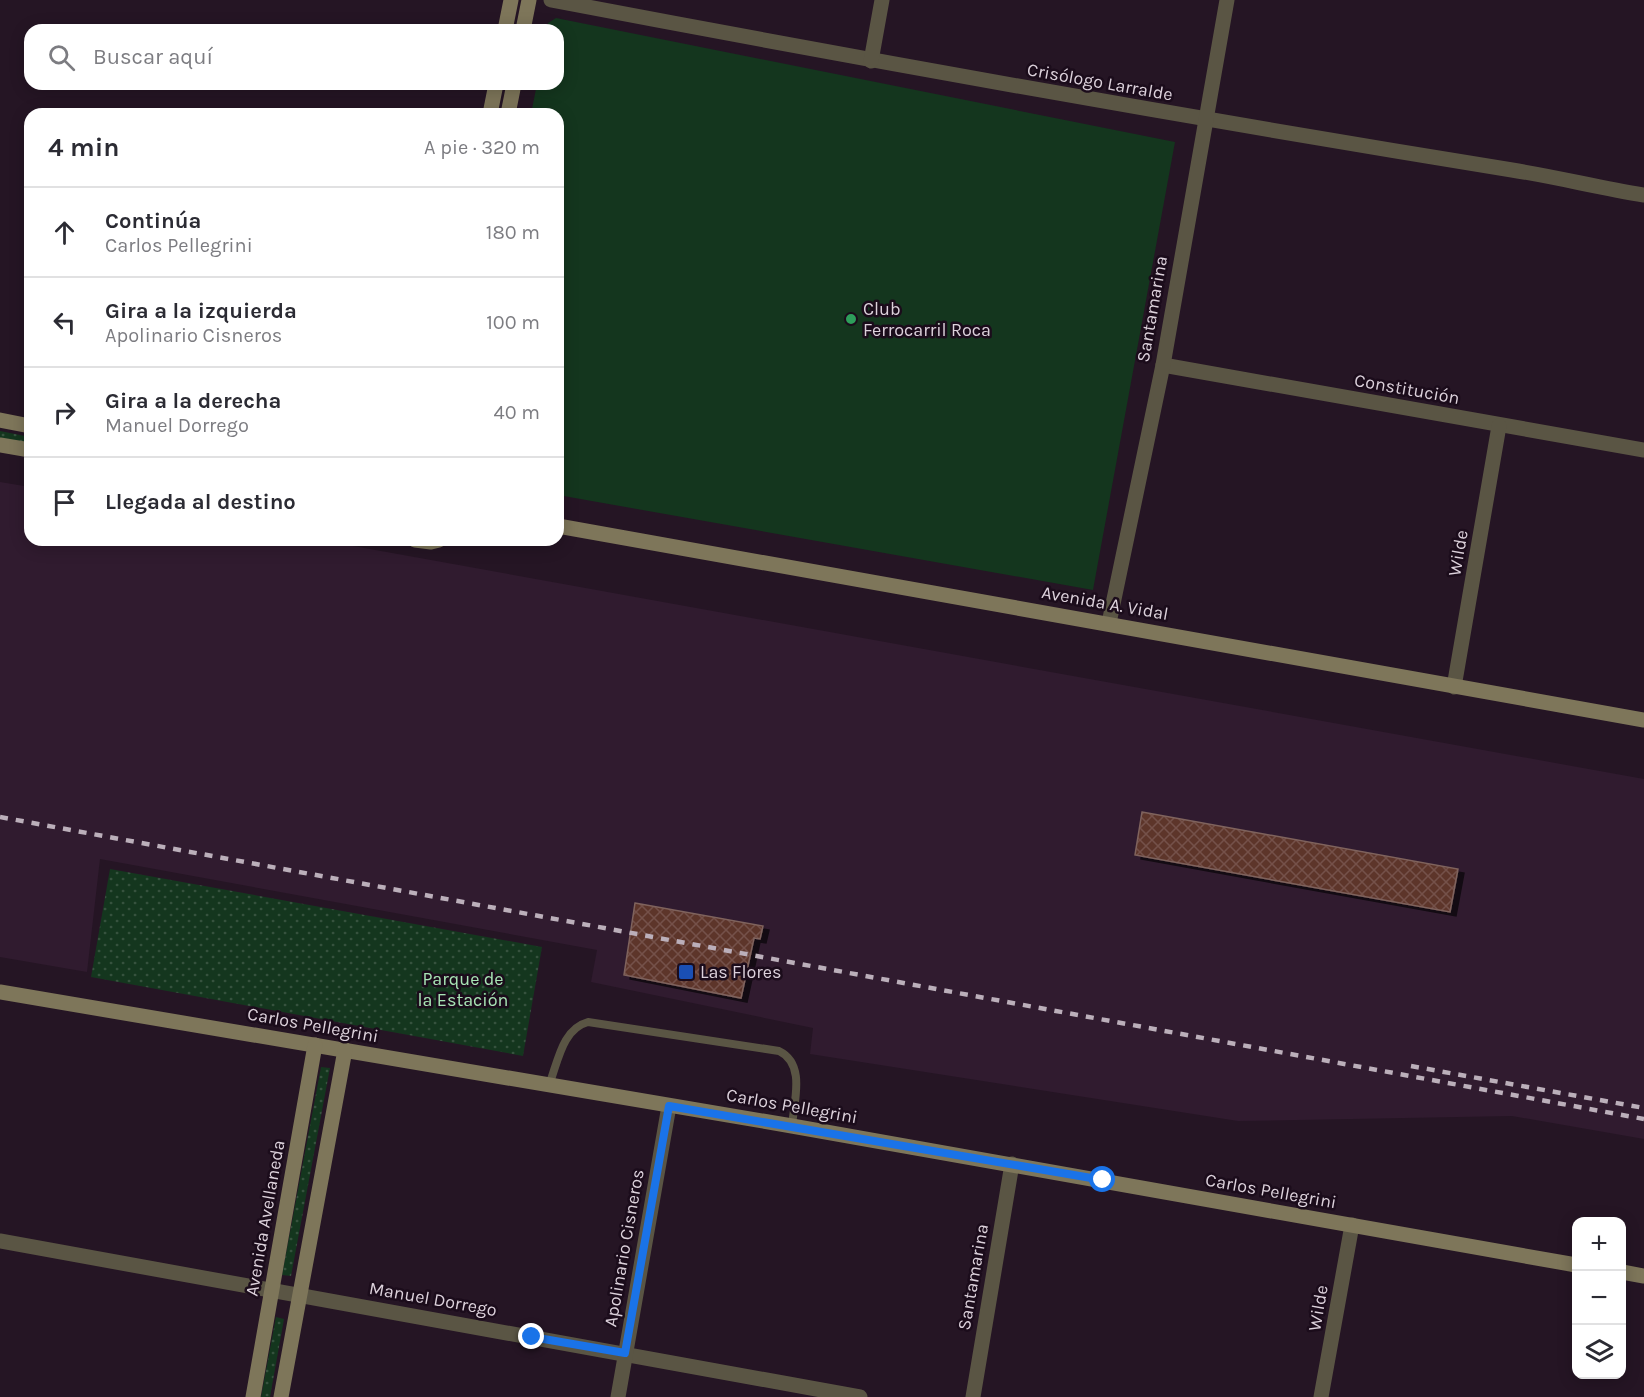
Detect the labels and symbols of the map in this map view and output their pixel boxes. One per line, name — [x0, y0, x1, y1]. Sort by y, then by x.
street label: Crisólogo Larralde — [1025, 58, 1175, 106]
street label: Santamarina — [1132, 254, 1172, 364]
place label: Club Ferrocarril Roca — [863, 298, 991, 341]
marker: Club Ferrocarril Roca — [844, 312, 858, 326]
street label: Constitución — [1353, 369, 1461, 409]
street label: Wilde — [1443, 528, 1473, 578]
street label: Avenida A. Vidal — [1040, 581, 1170, 625]
place label: Las Flores — [700, 961, 782, 983]
marker: Las Flores — [677, 963, 695, 981]
park label: Parque de la Estación — [418, 968, 508, 1011]
street label: Carlos Pellegrini — [246, 1003, 380, 1047]
street label: Carlos Pellegrini — [725, 1084, 859, 1128]
street label: Avenida Avellaneda — [240, 1138, 290, 1298]
route start — [1089, 1166, 1115, 1192]
street label: Apolinario Cisneros — [599, 1167, 649, 1329]
street label: Carlos Pellegrini — [1204, 1169, 1338, 1213]
street label: Santamarina — [953, 1222, 993, 1332]
street label: Manuel Dorrego — [367, 1277, 499, 1321]
street label: Wilde — [1303, 1283, 1333, 1333]
route end — [518, 1323, 544, 1349]

